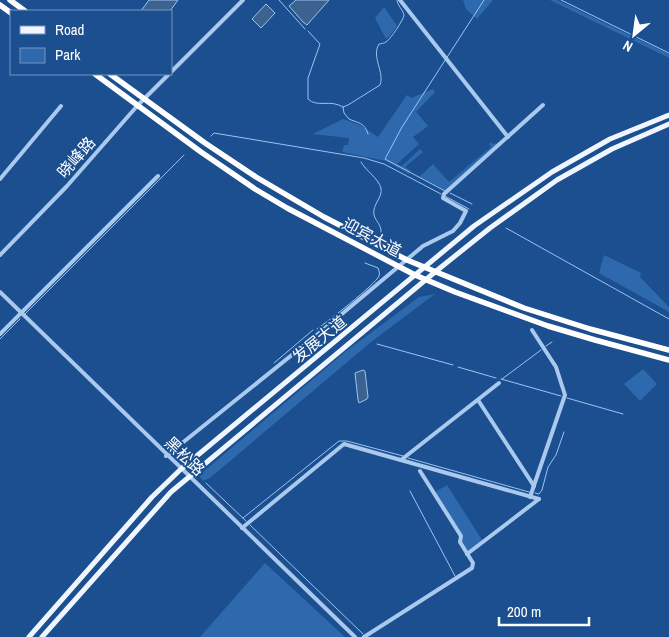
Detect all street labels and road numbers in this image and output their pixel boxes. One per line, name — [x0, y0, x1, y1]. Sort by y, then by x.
street label: 晓峰路 — [52, 132, 100, 182]
street label: 迎宾大道 — [339, 212, 405, 262]
street label: 发展大道 — [287, 310, 351, 368]
street label: 黑松路 — [160, 431, 210, 481]

